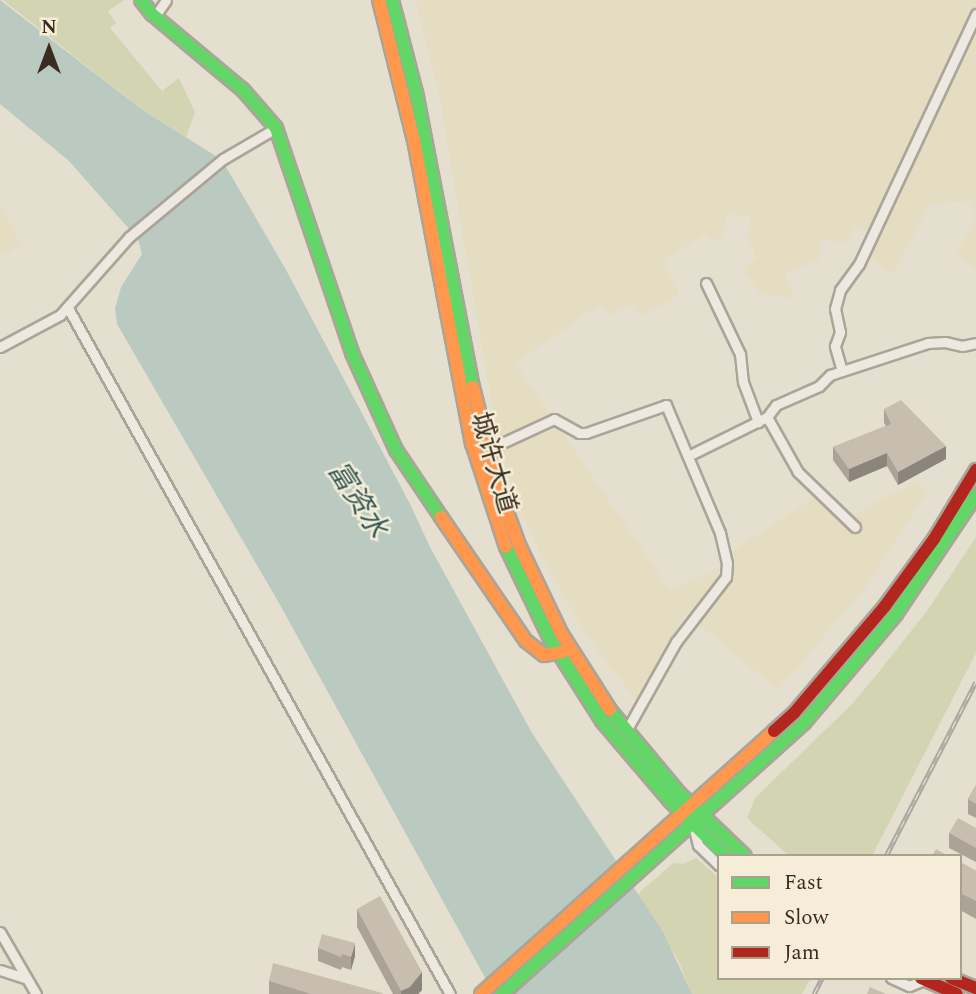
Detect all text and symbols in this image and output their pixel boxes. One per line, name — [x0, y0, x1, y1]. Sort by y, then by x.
text: N — [41, 13, 57, 42]
north arrow — [14, 14, 84, 84]
street label: 城许大道 — [464, 409, 522, 517]
water label: 富资水 — [320, 456, 394, 544]
legend — [717, 854, 962, 980]
text: Fast — [784, 867, 823, 899]
text: Slow — [784, 902, 828, 934]
text: Jam — [784, 937, 820, 969]

